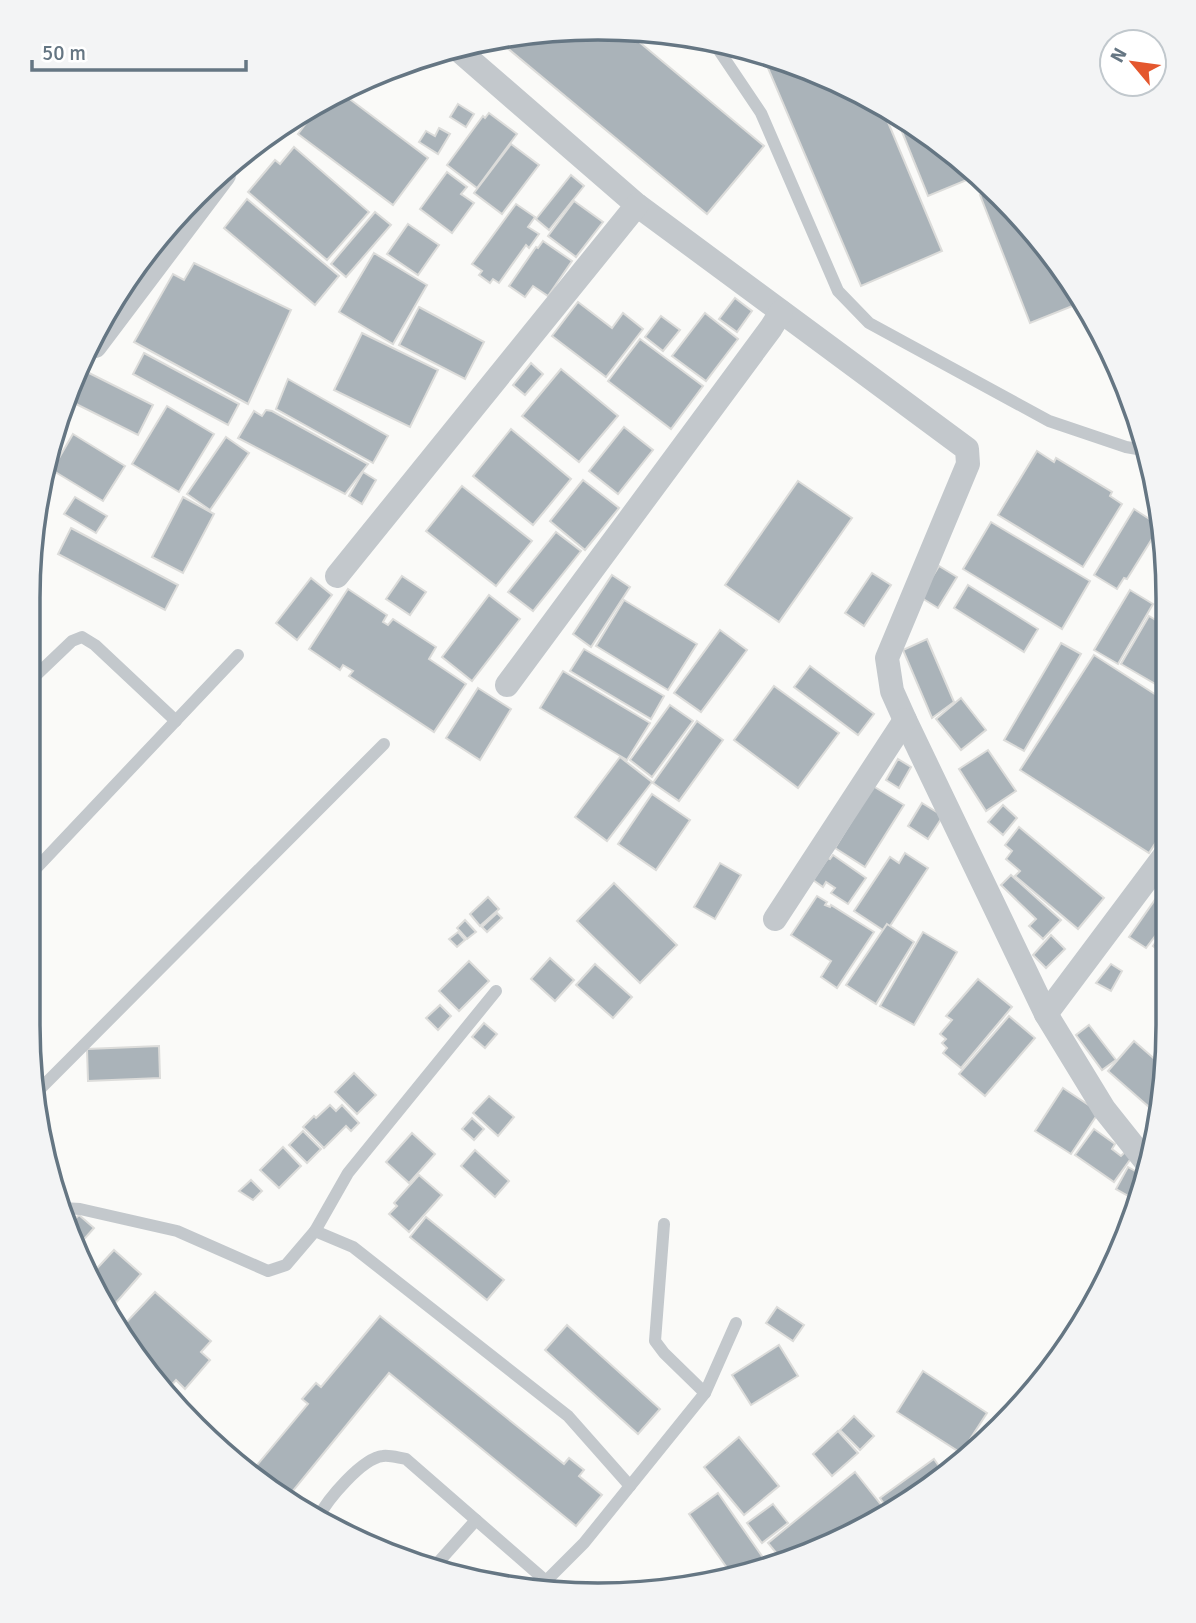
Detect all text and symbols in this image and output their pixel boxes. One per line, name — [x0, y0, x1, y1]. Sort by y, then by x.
scale bar — [32, 28, 245, 72]
north arrow — [1098, 28, 1168, 98]
text: 50 m — [42, 40, 86, 66]
text: N — [1105, 44, 1133, 67]

